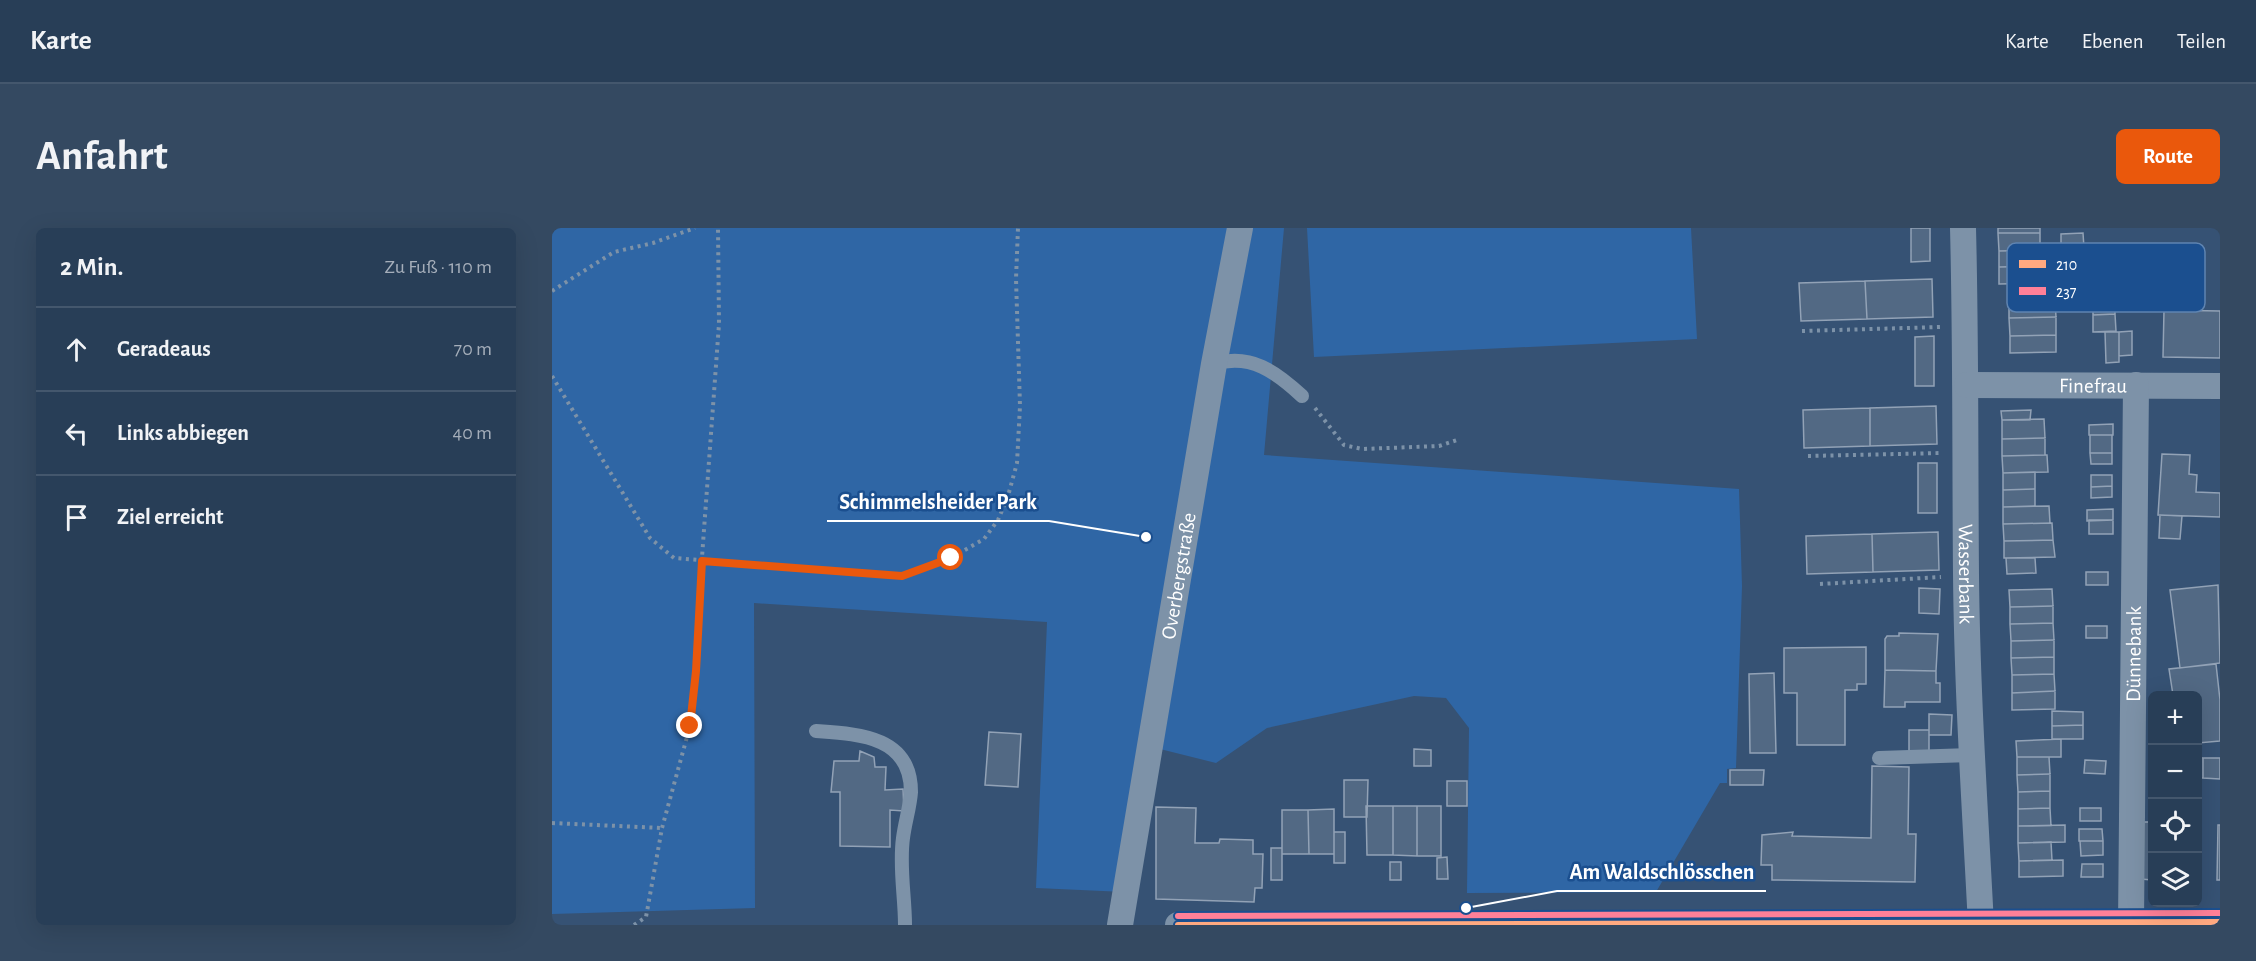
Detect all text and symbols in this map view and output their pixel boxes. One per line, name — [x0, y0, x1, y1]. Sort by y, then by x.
text: Karte — [30, 27, 92, 55]
text: Karte — [2005, 31, 2049, 52]
text: Ebenen — [2082, 31, 2144, 52]
text: Teilen — [2177, 31, 2226, 52]
button: Route — [2116, 129, 2220, 184]
text: Anfahrt — [36, 135, 168, 177]
legend — [2007, 243, 2205, 312]
text: 2 Min. — [60, 254, 123, 280]
text: Zu Fuß · 110 m — [384, 257, 492, 277]
text: 210 — [2056, 257, 2077, 273]
text: 237 — [2056, 284, 2077, 300]
icon: ahead — [60, 333, 93, 366]
text: Geradeaus — [117, 338, 211, 360]
text: 70 m — [454, 339, 492, 359]
street label: Finefrau — [2059, 375, 2127, 397]
icon: left — [60, 417, 93, 450]
text: Links abbiegen — [117, 422, 249, 444]
text: 40 m — [453, 423, 492, 443]
callout: Schimmelsheider Park — [827, 481, 1049, 521]
text: Schimmelsheider Park — [839, 491, 1037, 513]
icon: arrive — [60, 501, 93, 534]
text: Ziel erreicht — [117, 506, 224, 528]
street label: Overbergstraße — [1158, 511, 1200, 641]
street label: Wasserbank — [1955, 524, 1977, 625]
route start — [937, 544, 963, 570]
street label: Dünnebank — [2123, 606, 2145, 702]
map controls — [2148, 691, 2202, 907]
button: + — [2148, 691, 2202, 745]
route end — [676, 712, 702, 738]
button: − — [2148, 745, 2202, 799]
button: locate — [2148, 799, 2202, 853]
callout: Am Waldschlösschen — [1557, 851, 1766, 891]
button: layers — [2148, 853, 2202, 907]
text: Am Waldschlösschen — [1570, 861, 1754, 883]

